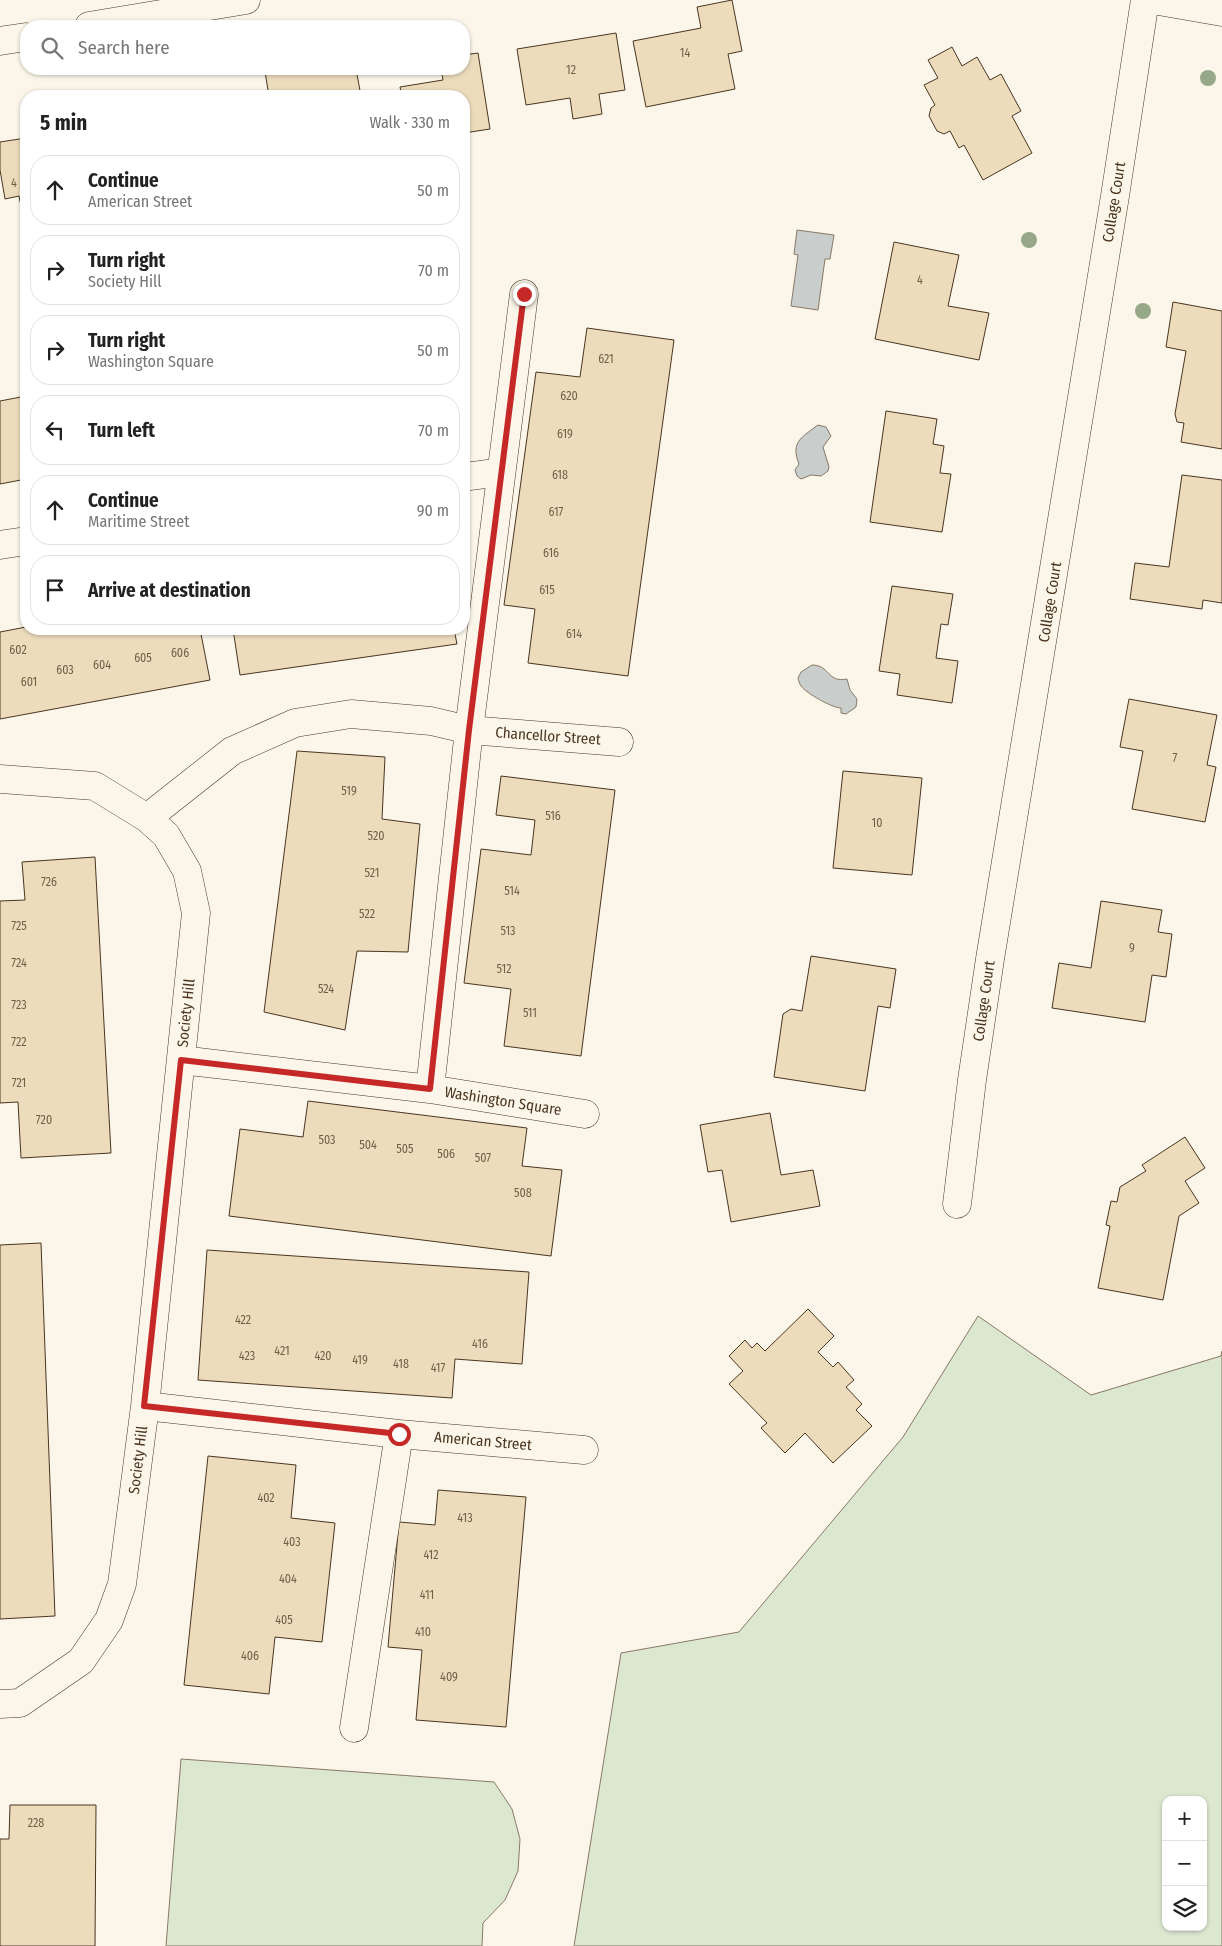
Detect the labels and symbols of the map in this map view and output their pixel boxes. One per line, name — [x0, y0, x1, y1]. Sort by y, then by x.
house number: 14 — [680, 46, 690, 60]
house number: 12 — [566, 63, 576, 77]
street label: Collage Court — [1099, 160, 1129, 244]
house number: 4 — [11, 176, 17, 190]
house number: 4 — [917, 273, 923, 287]
route end — [513, 283, 536, 306]
house number: 621 — [598, 352, 614, 366]
house number: 620 — [560, 389, 578, 403]
house number: 619 — [557, 427, 573, 441]
house number: 618 — [552, 468, 568, 482]
house number: 617 — [549, 505, 564, 519]
house number: 616 — [543, 546, 559, 560]
street label: Collage Court — [1035, 560, 1065, 644]
house number: 615 — [539, 583, 555, 597]
house number: 614 — [566, 627, 582, 641]
house number: 602 — [9, 643, 27, 657]
house number: 606 — [171, 646, 189, 660]
house number: 605 — [134, 651, 152, 665]
house number: 604 — [93, 658, 111, 672]
house number: 603 — [56, 663, 74, 677]
house number: 601 — [21, 675, 37, 689]
street label: Chancellor Street — [495, 723, 601, 749]
house number: 7 — [1173, 751, 1178, 765]
house number: 519 — [341, 784, 357, 798]
house number: 516 — [545, 809, 561, 823]
house number: 10 — [872, 816, 882, 830]
house number: 520 — [368, 829, 384, 843]
house number: 521 — [364, 866, 380, 880]
house number: 726 — [41, 875, 57, 889]
house number: 514 — [504, 884, 520, 898]
house number: 522 — [359, 907, 375, 921]
house number: 725 — [11, 919, 27, 933]
house number: 513 — [500, 924, 516, 938]
house number: 9 — [1129, 941, 1135, 955]
house number: 724 — [11, 956, 27, 970]
street label: Collage Court — [969, 959, 999, 1042]
house number: 512 — [497, 962, 511, 976]
street label: Society Hill — [173, 978, 199, 1048]
house number: 524 — [318, 982, 334, 996]
house number: 723 — [11, 998, 27, 1012]
house number: 511 — [523, 1006, 537, 1020]
house number: 722 — [11, 1035, 27, 1049]
house number: 721 — [12, 1076, 26, 1090]
street label: Washington Square — [443, 1083, 563, 1119]
house number: 720 — [36, 1113, 52, 1127]
house number: 503 — [318, 1133, 336, 1147]
house number: 504 — [359, 1138, 377, 1152]
house number: 505 — [396, 1142, 414, 1156]
house number: 506 — [437, 1147, 455, 1161]
house number: 507 — [475, 1151, 491, 1165]
house number: 508 — [514, 1186, 532, 1200]
house number: 422 — [235, 1313, 251, 1327]
house number: 416 — [472, 1337, 488, 1351]
house number: 421 — [274, 1344, 290, 1358]
house number: 423 — [239, 1349, 255, 1363]
house number: 420 — [314, 1349, 332, 1363]
house number: 419 — [352, 1353, 368, 1367]
house number: 418 — [393, 1357, 409, 1371]
house number: 417 — [431, 1361, 445, 1375]
route start — [388, 1423, 411, 1446]
street label: Society Hill — [125, 1425, 151, 1495]
street label: American Street — [434, 1428, 533, 1454]
house number: 402 — [257, 1491, 275, 1505]
house number: 413 — [457, 1511, 473, 1525]
house number: 403 — [283, 1535, 301, 1549]
house number: 412 — [423, 1548, 439, 1562]
house number: 404 — [279, 1572, 297, 1586]
house number: 411 — [420, 1588, 434, 1602]
house number: 405 — [275, 1613, 293, 1627]
house number: 410 — [415, 1625, 431, 1639]
house number: 406 — [241, 1649, 259, 1663]
house number: 409 — [440, 1670, 458, 1684]
house number: 228 — [28, 1816, 44, 1830]

